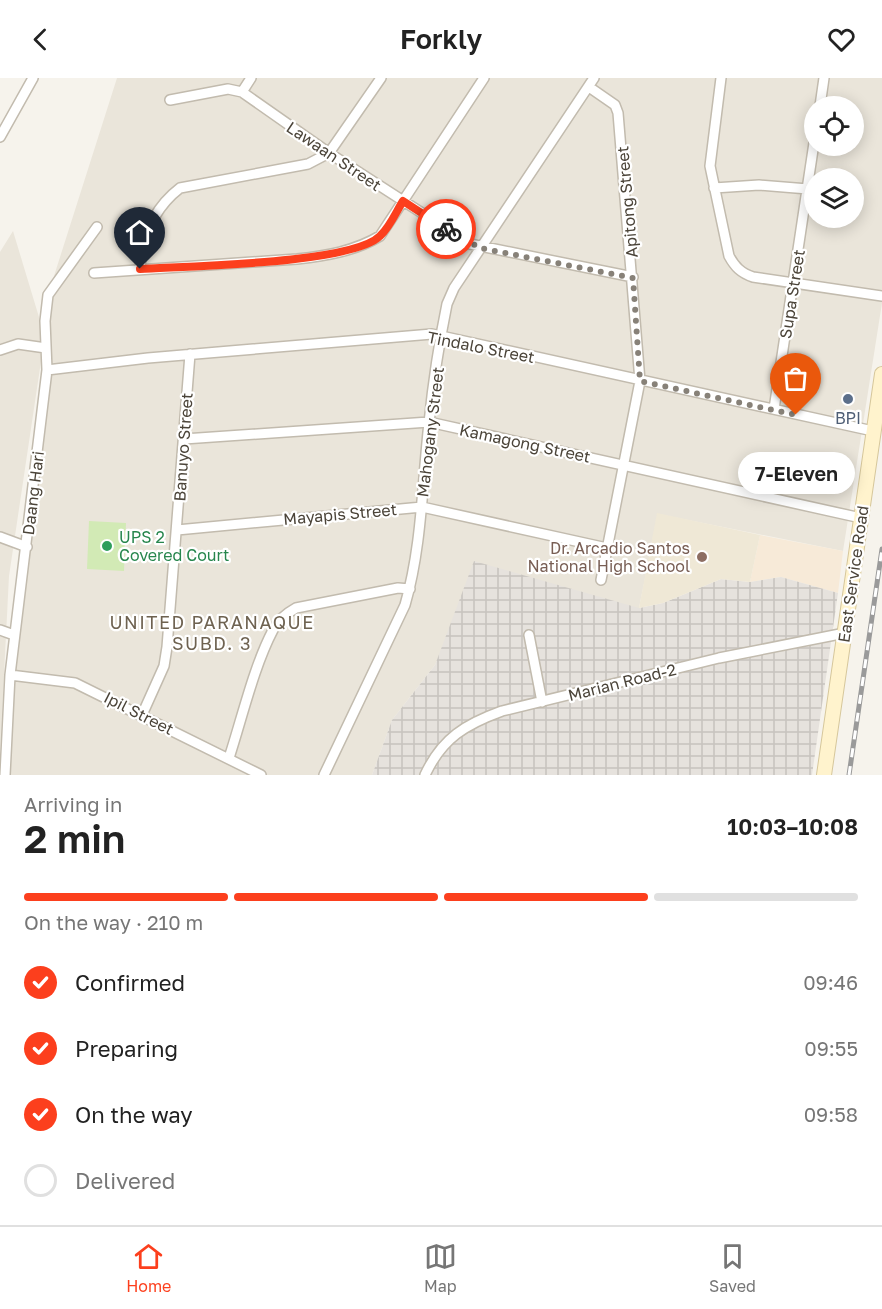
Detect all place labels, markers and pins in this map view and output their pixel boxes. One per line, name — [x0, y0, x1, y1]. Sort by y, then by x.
pin — [114, 207, 165, 269]
pin — [770, 353, 821, 415]
marker: BPI — [841, 392, 855, 406]
place label: BPI — [835, 408, 861, 428]
callout: 7-Eleven — [738, 451, 854, 493]
place label: UPS 2 Covered Court — [119, 527, 229, 565]
place label: Dr. Arcadio Santos National High School — [527, 538, 690, 576]
marker: UPS 2 Covered Court — [100, 539, 114, 553]
marker: Dr. Arcadio Santos National High School — [695, 550, 709, 564]

